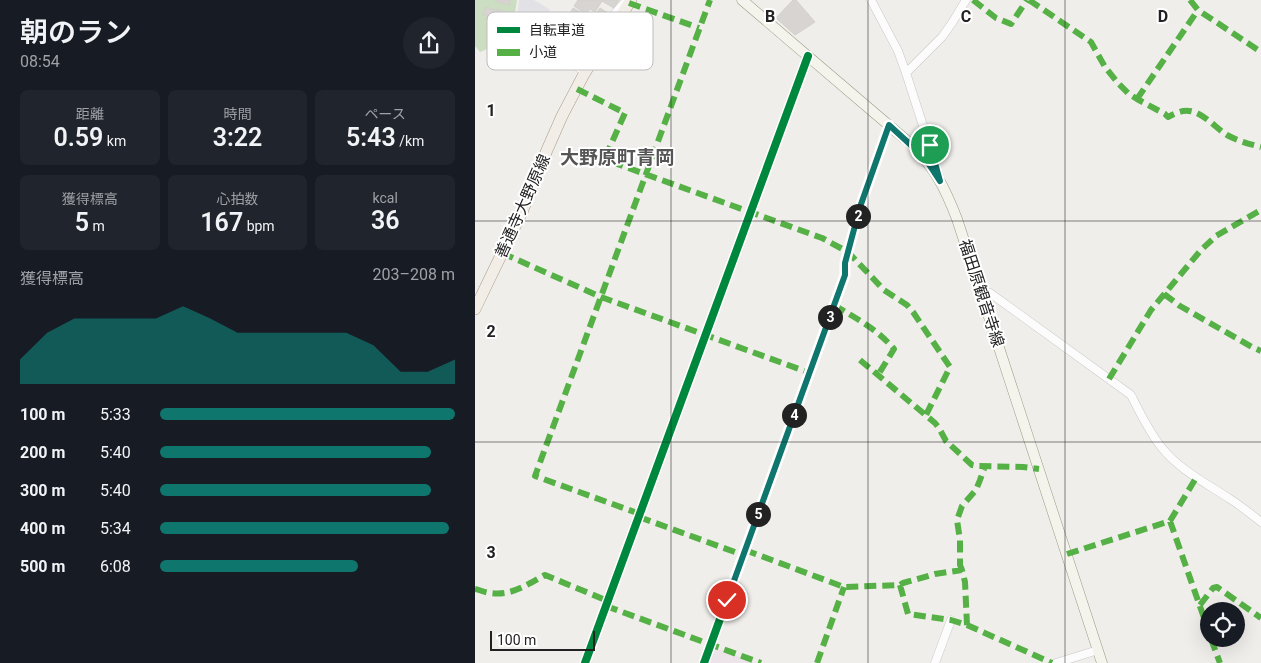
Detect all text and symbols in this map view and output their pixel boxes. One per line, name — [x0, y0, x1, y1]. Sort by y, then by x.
text: B — [765, 7, 775, 26]
text: C — [961, 7, 971, 26]
text: D — [1158, 7, 1168, 26]
legend — [487, 12, 653, 70]
text: 朝のラン — [20, 16, 132, 49]
button: share — [403, 17, 455, 69]
text: 自転車道 — [529, 22, 585, 38]
text: 小道 — [529, 44, 557, 60]
text: 08:54 — [20, 52, 60, 71]
text: 1 — [486, 101, 496, 120]
text: 距離 — [76, 106, 104, 122]
text: 時間 — [223, 106, 251, 122]
text: ペース — [365, 106, 406, 122]
text: 0.59 — [53, 123, 103, 152]
text: 3:22 — [213, 123, 262, 152]
text: 5:43 — [346, 123, 396, 152]
pin — [909, 124, 951, 166]
icon: arrive — [916, 131, 944, 159]
text: km — [103, 133, 126, 149]
text: /km — [396, 133, 424, 149]
district label: 大野原町青岡 — [560, 146, 674, 169]
street label: 善通寺大野原線 — [491, 151, 554, 261]
text: kcal — [373, 190, 398, 206]
text: 獲得標高 — [62, 191, 118, 207]
text: 心拍数 — [216, 191, 258, 207]
pin: 2 — [845, 204, 871, 228]
text: 36 — [371, 206, 399, 235]
text: 5 — [75, 208, 89, 237]
text: 167 — [200, 208, 243, 237]
text: 2 — [854, 208, 863, 224]
text: m — [89, 218, 105, 234]
text: bpm — [243, 218, 275, 234]
street label: 福田原観音寺線 — [955, 237, 1008, 349]
text: 203–208 m — [373, 265, 455, 284]
text: 獲得標高 — [20, 269, 84, 288]
pin: 3 — [817, 304, 843, 330]
text: 3 — [826, 309, 835, 325]
text: 2 — [486, 322, 496, 341]
pin: 4 — [781, 402, 807, 428]
text: 100 m — [20, 405, 65, 424]
text: 5:33 — [100, 405, 131, 424]
text: 4 — [790, 407, 799, 423]
text: 200 m — [20, 443, 65, 462]
text: 5:40 — [100, 443, 131, 462]
text: 300 m — [20, 481, 65, 500]
text: 5:40 — [100, 481, 131, 500]
pin: 5 — [745, 502, 771, 526]
text: 5 — [754, 506, 763, 522]
text: 400 m — [20, 519, 65, 538]
text: 5:34 — [100, 519, 131, 538]
text: 3 — [486, 543, 496, 562]
text: 500 m — [20, 557, 65, 576]
text: 6:08 — [100, 557, 131, 576]
pin — [706, 579, 748, 621]
icon: check — [713, 586, 741, 614]
map controls — [1200, 602, 1245, 647]
button: locate — [1200, 602, 1245, 647]
scale bar — [490, 628, 595, 651]
text: 100 m — [497, 632, 536, 648]

